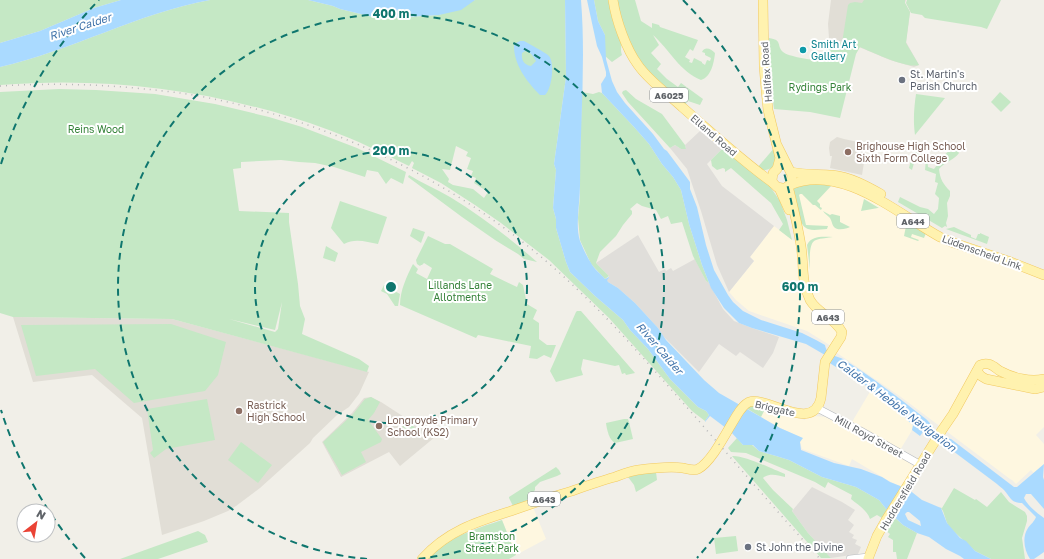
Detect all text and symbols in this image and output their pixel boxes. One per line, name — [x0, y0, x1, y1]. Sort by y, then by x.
text: 400 m — [373, 6, 409, 21]
water label: River Calder — [47, 9, 114, 42]
place label: Smith Art Gallery — [811, 38, 856, 62]
street label: Halifax Road — [758, 41, 774, 103]
marker: Smith Art Gallery — [798, 45, 808, 55]
place label: St. Martin's Parish Church — [910, 68, 977, 92]
marker: St. Martin's Parish Church — [897, 75, 907, 85]
park label: Rydings Park — [789, 81, 852, 93]
road number: A6025 — [650, 88, 688, 102]
street label: Elland Road — [688, 112, 740, 158]
park label: Reins Wood — [68, 123, 124, 135]
place label: Brighouse High School Sixth Form College — [856, 140, 966, 164]
text: 200 m — [373, 143, 409, 158]
marker: Brighouse High School Sixth Form College — [843, 147, 853, 157]
road number: A644 — [897, 214, 929, 228]
street label: Lüdenscheid Link — [941, 232, 1024, 272]
park label: Lillands Lane Allotments — [428, 279, 492, 303]
text: 600 m — [782, 279, 818, 294]
centre of rings — [384, 280, 398, 294]
road number: A643 — [812, 310, 844, 324]
water label: River Calder — [634, 319, 687, 378]
water label: Calder & Hebble Navigation — [834, 356, 960, 455]
street label: Briggate — [754, 398, 796, 418]
place label: Rastrick High School — [247, 399, 305, 423]
marker: Rastrick High School — [234, 406, 244, 416]
street label: Mill Royd Street — [833, 412, 905, 460]
place label: Longroyde Primary School (KS2) — [387, 414, 478, 438]
marker: Longroyde Primary School (KS2) — [374, 421, 384, 431]
street label: Huddersfield Road — [877, 450, 933, 532]
road number: A643 — [528, 492, 560, 506]
north arrow — [16, 503, 56, 543]
text: N — [34, 506, 48, 522]
park label: Bramston Street Park — [465, 530, 519, 554]
place label: St John the Divine — [756, 541, 844, 553]
marker: St John the Divine — [743, 542, 753, 552]

